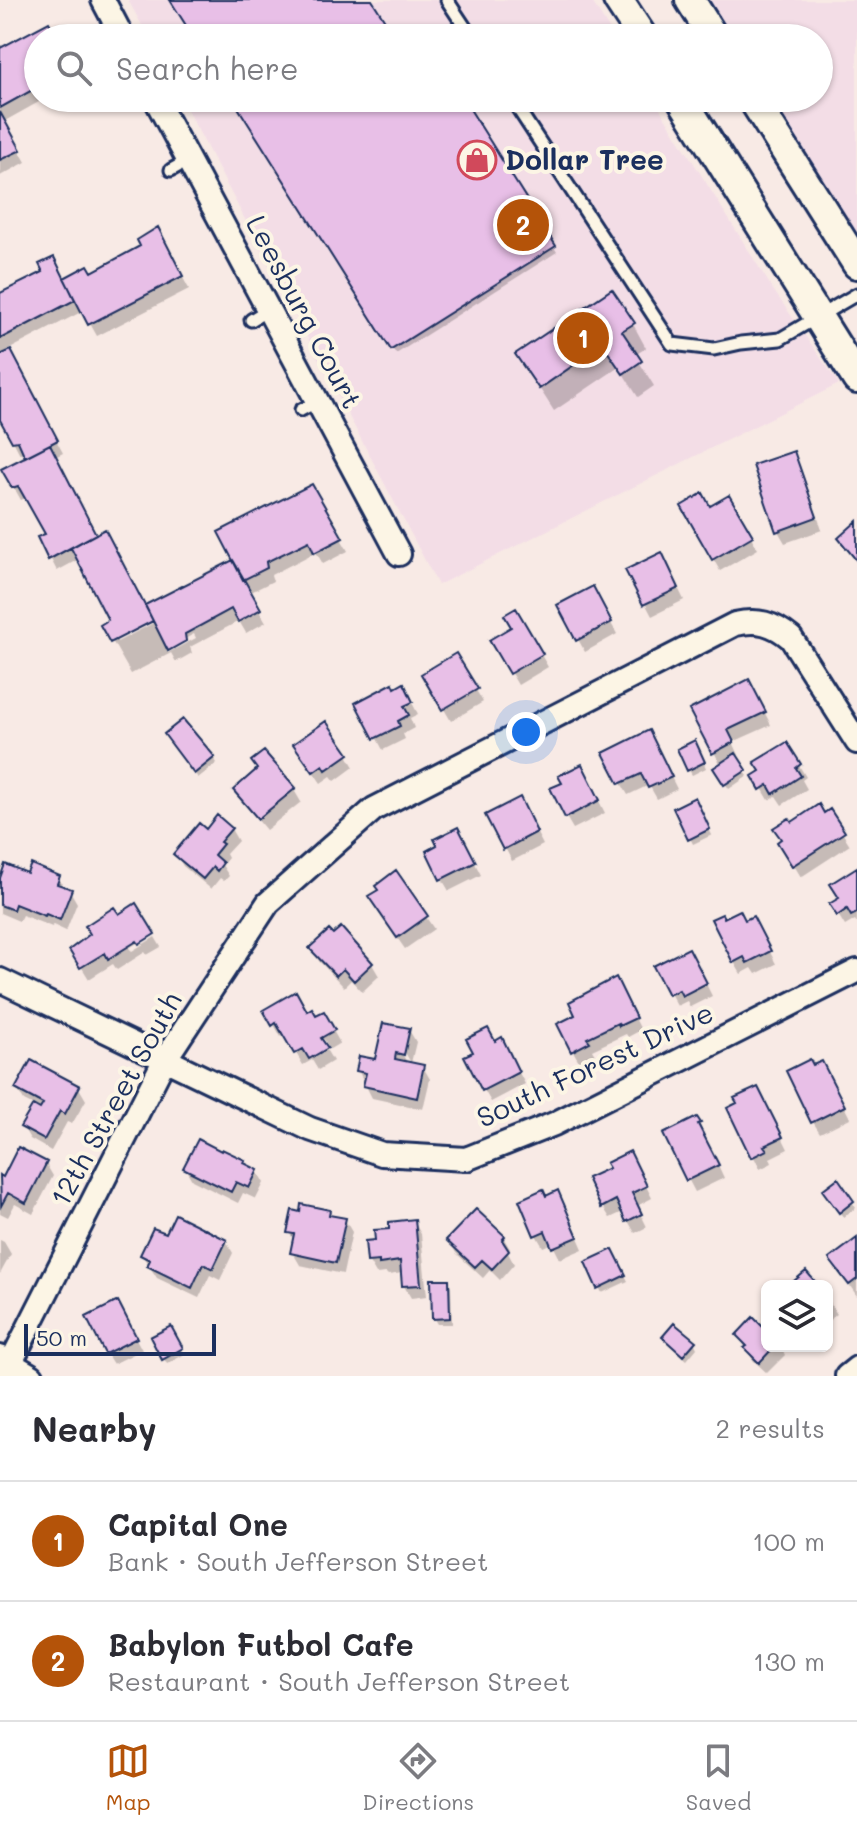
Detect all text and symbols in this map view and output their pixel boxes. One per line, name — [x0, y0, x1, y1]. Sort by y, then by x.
search box — [24, 24, 833, 112]
icon: search — [52, 46, 96, 90]
text: Search here — [116, 48, 299, 88]
shop icon: Dollar Tree — [456, 139, 498, 181]
place label: Dollar Tree — [505, 141, 664, 177]
pin: 2 — [497, 195, 549, 255]
street label: Leesburg Court — [239, 209, 371, 414]
pin: 1 — [557, 308, 609, 368]
your location — [506, 712, 546, 752]
street label: 12th Street South — [41, 985, 189, 1212]
street label: South Forest Drive — [470, 993, 719, 1135]
map controls — [761, 1280, 833, 1352]
button: layers — [761, 1280, 833, 1352]
scale bar — [24, 1320, 216, 1356]
text: 50 m — [36, 1323, 87, 1352]
text: Nearby — [32, 1406, 157, 1451]
text: 2 results — [716, 1411, 825, 1445]
text: Capital One — [108, 1504, 288, 1544]
text: 1 — [52, 1524, 64, 1558]
text: 100 m — [752, 1524, 825, 1558]
text: Bank · South Jefferson Street — [108, 1544, 489, 1578]
text: Babylon Futbol Cafe — [108, 1624, 414, 1664]
text: 2 — [51, 1644, 65, 1678]
text: 130 m — [753, 1644, 825, 1678]
text: Restaurant · South Jefferson Street — [108, 1664, 570, 1698]
tab: Map — [106, 1739, 151, 1816]
tab: Directions — [362, 1739, 474, 1816]
tab: Saved — [686, 1739, 751, 1816]

